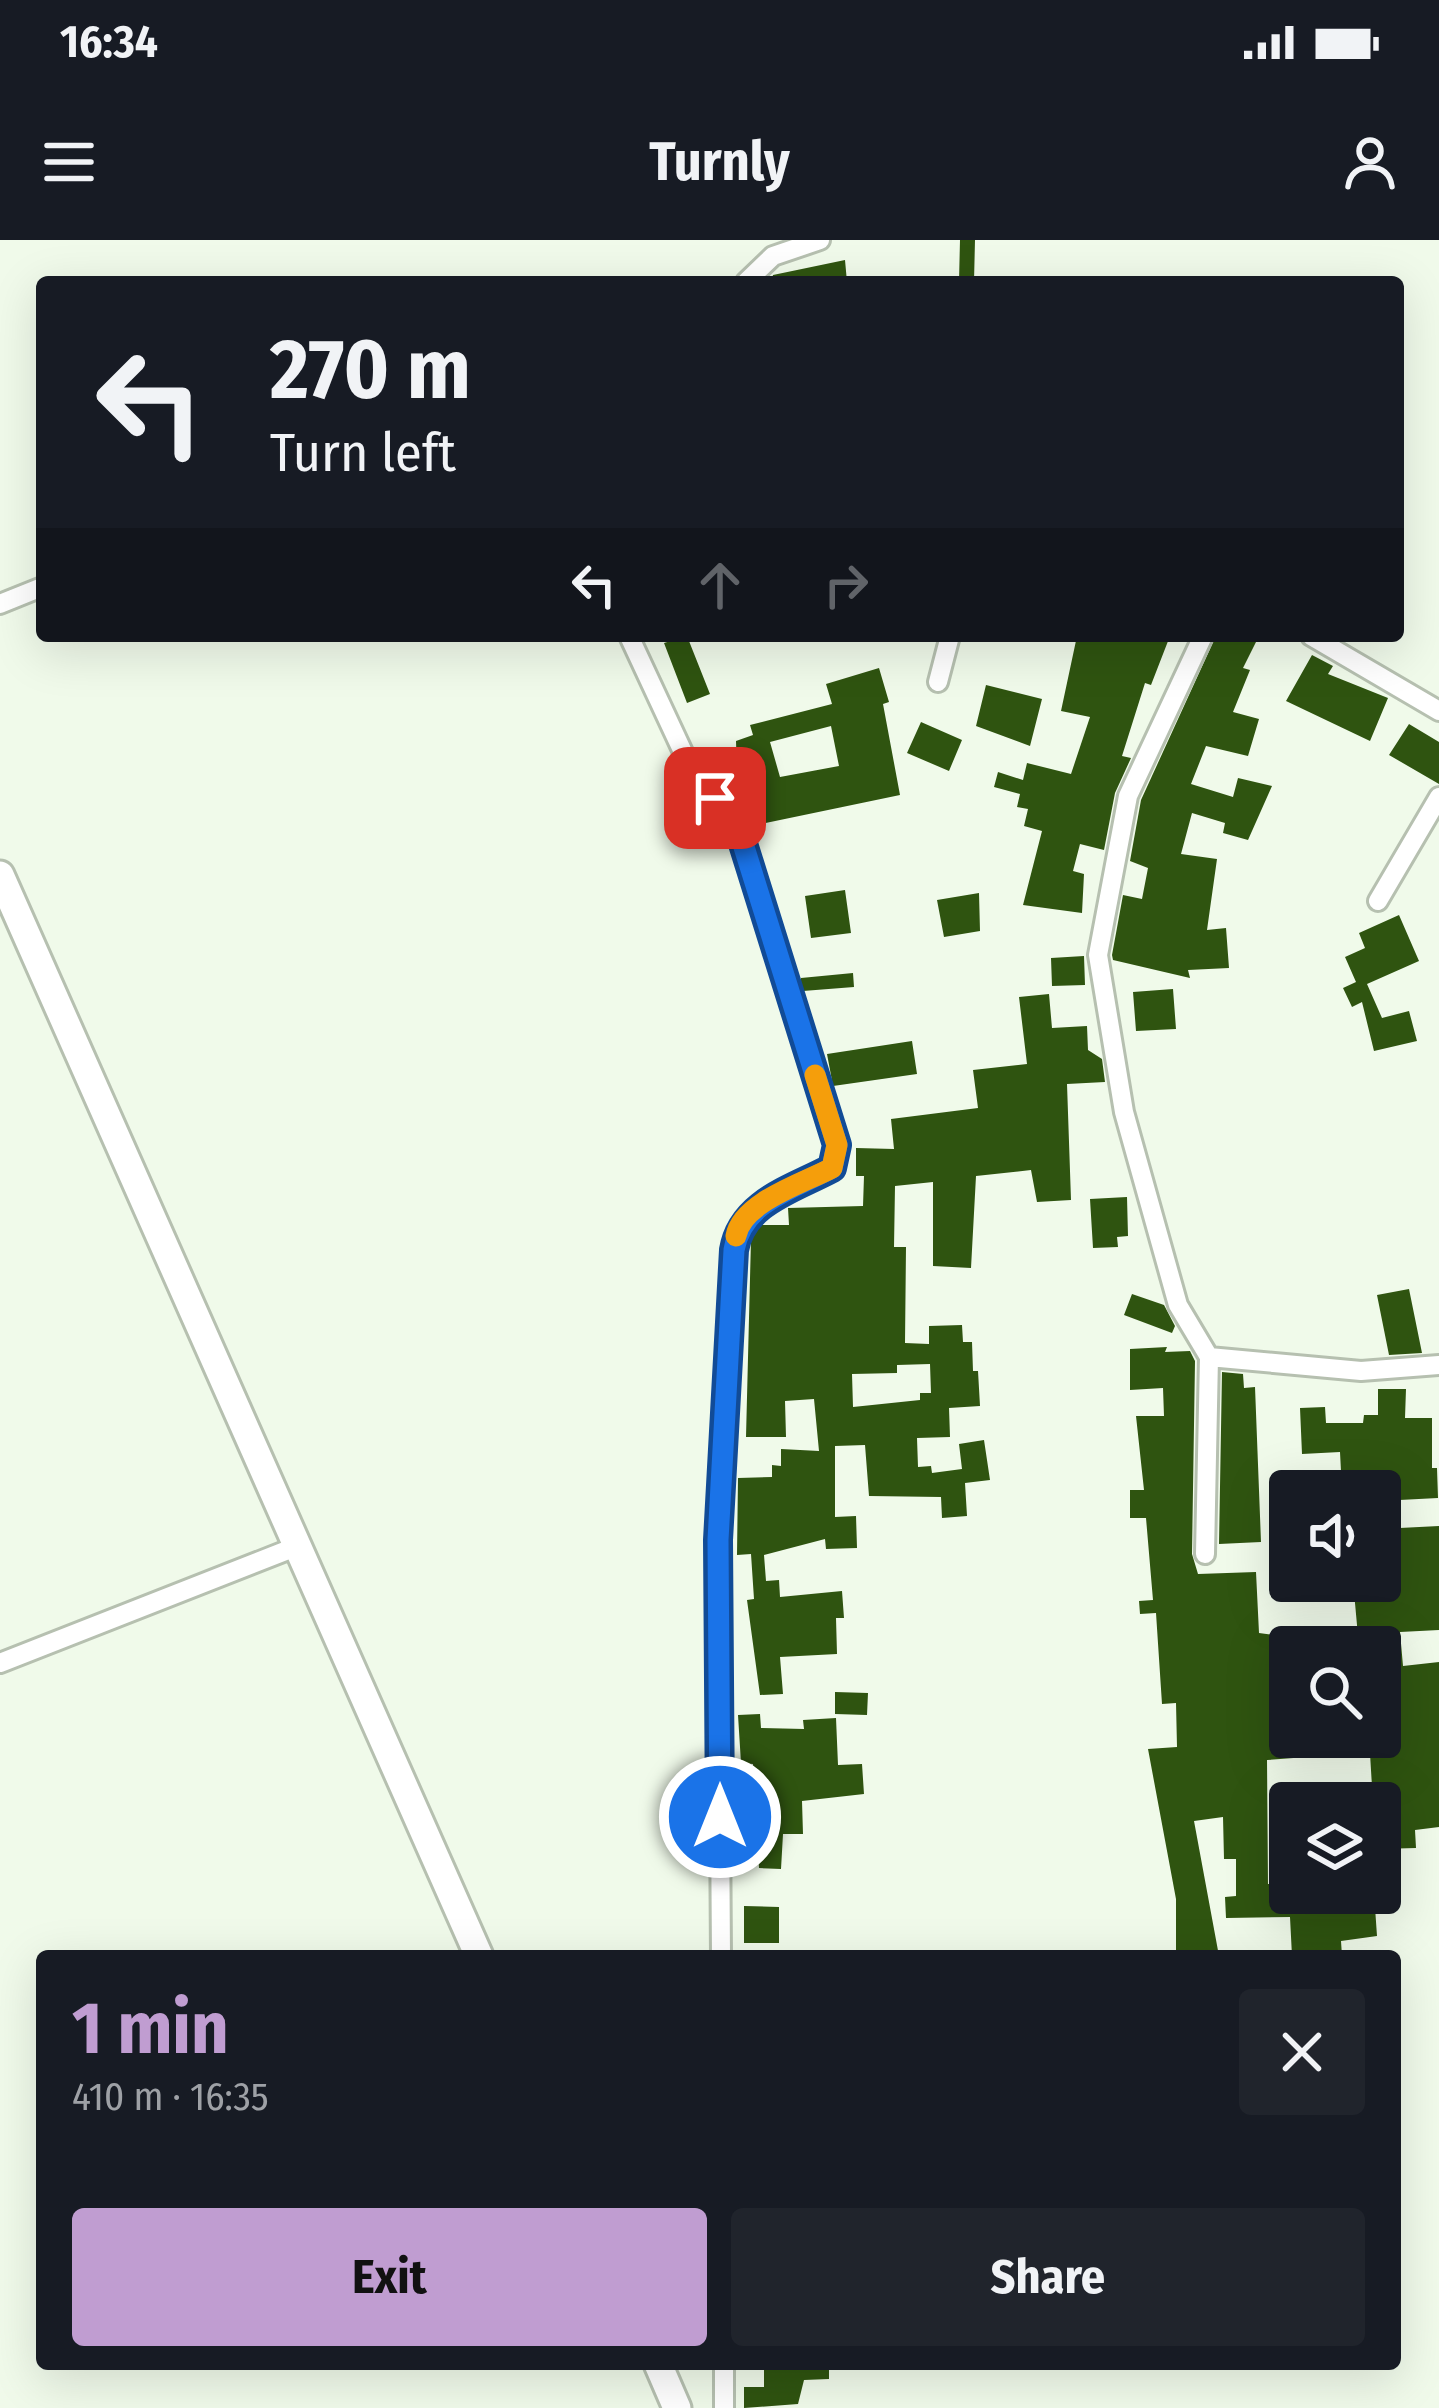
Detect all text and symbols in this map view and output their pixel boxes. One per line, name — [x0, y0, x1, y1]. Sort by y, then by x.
text: 16:34 — [60, 15, 158, 69]
icon: menu — [36, 129, 102, 195]
icon: person — [1337, 129, 1403, 195]
text: Turnly — [649, 130, 790, 194]
text: 270 m — [270, 319, 471, 420]
icon: left — [72, 324, 228, 480]
text: Turn left — [270, 421, 456, 485]
icon: left — [561, 552, 627, 618]
icon: ahead — [687, 552, 753, 618]
icon: right — [813, 552, 879, 618]
pin — [664, 747, 766, 849]
icon: arrive — [682, 765, 748, 831]
map controls — [1269, 1470, 1401, 1914]
button: sound — [1269, 1470, 1401, 1602]
button: search — [1269, 1626, 1401, 1758]
position arrow — [657, 1754, 783, 1880]
button: layers — [1269, 1782, 1401, 1914]
text: 1 min — [72, 1986, 229, 2072]
button: close — [1239, 1989, 1365, 2115]
text: 410 m · 16:35 — [72, 2074, 269, 2120]
button: Exit — [72, 2208, 707, 2346]
button: Share — [731, 2208, 1365, 2346]

